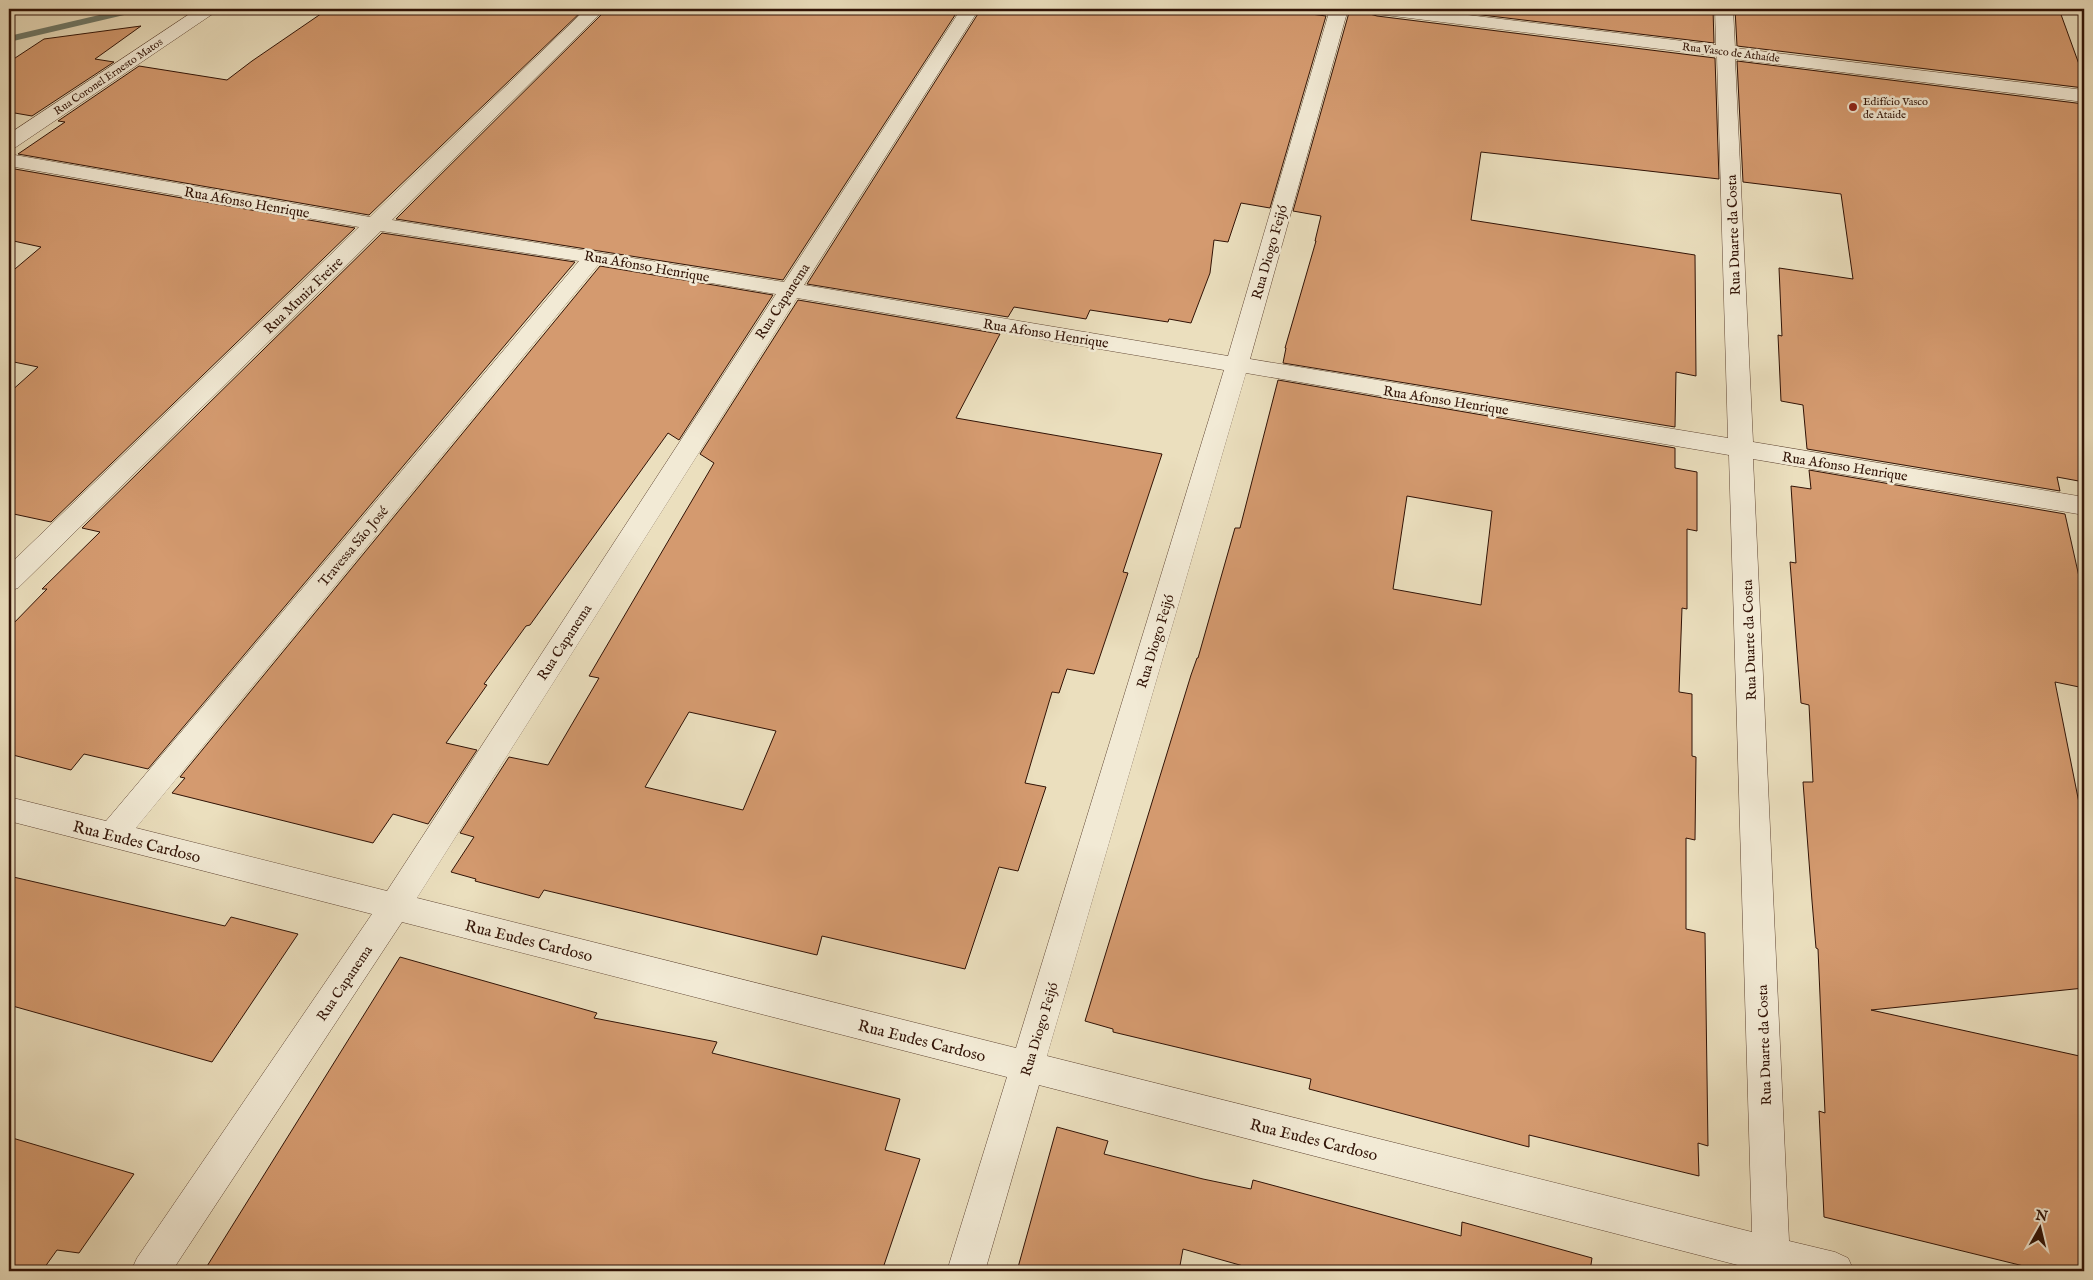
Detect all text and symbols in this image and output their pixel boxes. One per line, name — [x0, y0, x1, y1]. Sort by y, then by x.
street label: Rua Coronel Ernesto Matos — [51, 35, 166, 119]
street label: Rua Vasco de Athaíde — [1681, 40, 1781, 66]
place label: Edifício Vasco de Ataide — [1863, 95, 1928, 122]
marker: Edifício Vasco de Ataide — [1847, 101, 1859, 113]
street label: Rua Duarte da Costa — [1723, 173, 1745, 296]
street label: Rua Afonso Henrique — [183, 183, 312, 223]
street label: Rua Diogo Feijó — [1248, 203, 1292, 302]
street label: Rua Afonso Henrique — [583, 247, 712, 287]
street label: Rua Muniz Freire — [260, 253, 348, 338]
street label: Rua Capanema — [751, 259, 815, 343]
street label: Rua Afonso Henrique — [982, 315, 1111, 353]
street label: Rua Afonso Henrique — [1382, 382, 1511, 420]
street label: Rua Afonso Henrique — [1781, 448, 1910, 486]
street label: Travessa São José — [315, 502, 393, 591]
street label: Rua Duarte da Costa — [1739, 578, 1761, 701]
street label: Rua Diogo Feijó — [1133, 592, 1179, 690]
street label: Rua Capanema — [533, 600, 597, 684]
street label: Rua Eudes Cardoso — [71, 817, 203, 869]
street label: Rua Eudes Cardoso — [463, 916, 595, 968]
street label: Rua Capanema — [313, 942, 377, 1025]
street label: Rua Diogo Feijó — [1017, 980, 1063, 1078]
street label: Rua Duarte da Costa — [1754, 983, 1776, 1106]
street label: Rua Eudes Cardoso — [856, 1016, 988, 1068]
street label: Rua Eudes Cardoso — [1248, 1115, 1380, 1167]
north arrow — [2016, 1202, 2066, 1252]
text: N — [2033, 1206, 2049, 1226]

